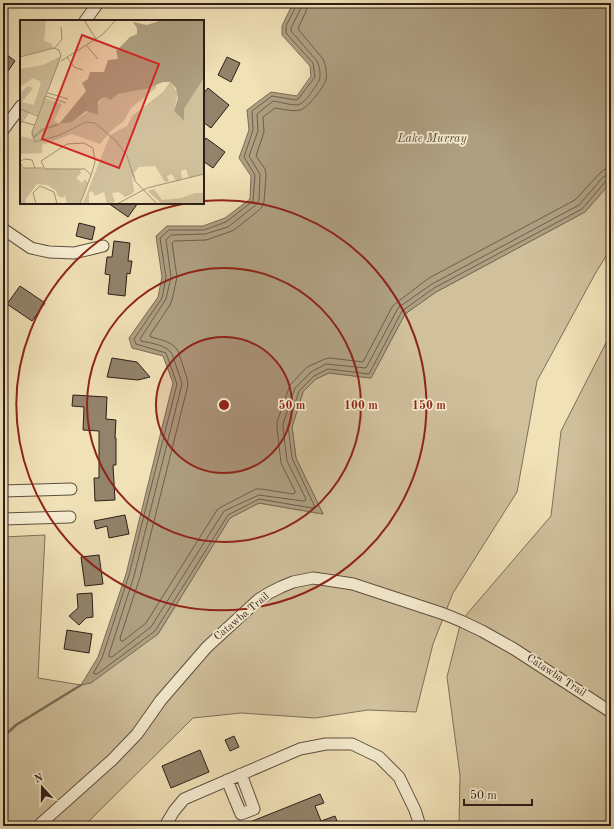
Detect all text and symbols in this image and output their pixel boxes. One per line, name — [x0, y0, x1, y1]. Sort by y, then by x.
inset map — [20, 20, 204, 204]
water label: Lake Murray — [396, 133, 467, 145]
centre of rings — [217, 398, 231, 412]
text: 50 m — [279, 399, 306, 412]
text: 150 m — [412, 399, 446, 412]
text: 100 m — [344, 400, 378, 412]
street label: Catawba Trail — [212, 591, 272, 643]
street label: Catawba Trail — [524, 653, 588, 699]
north arrow — [22, 767, 62, 807]
text: N — [33, 772, 45, 786]
scale bar — [464, 781, 532, 807]
text: 50 m — [470, 789, 497, 802]

